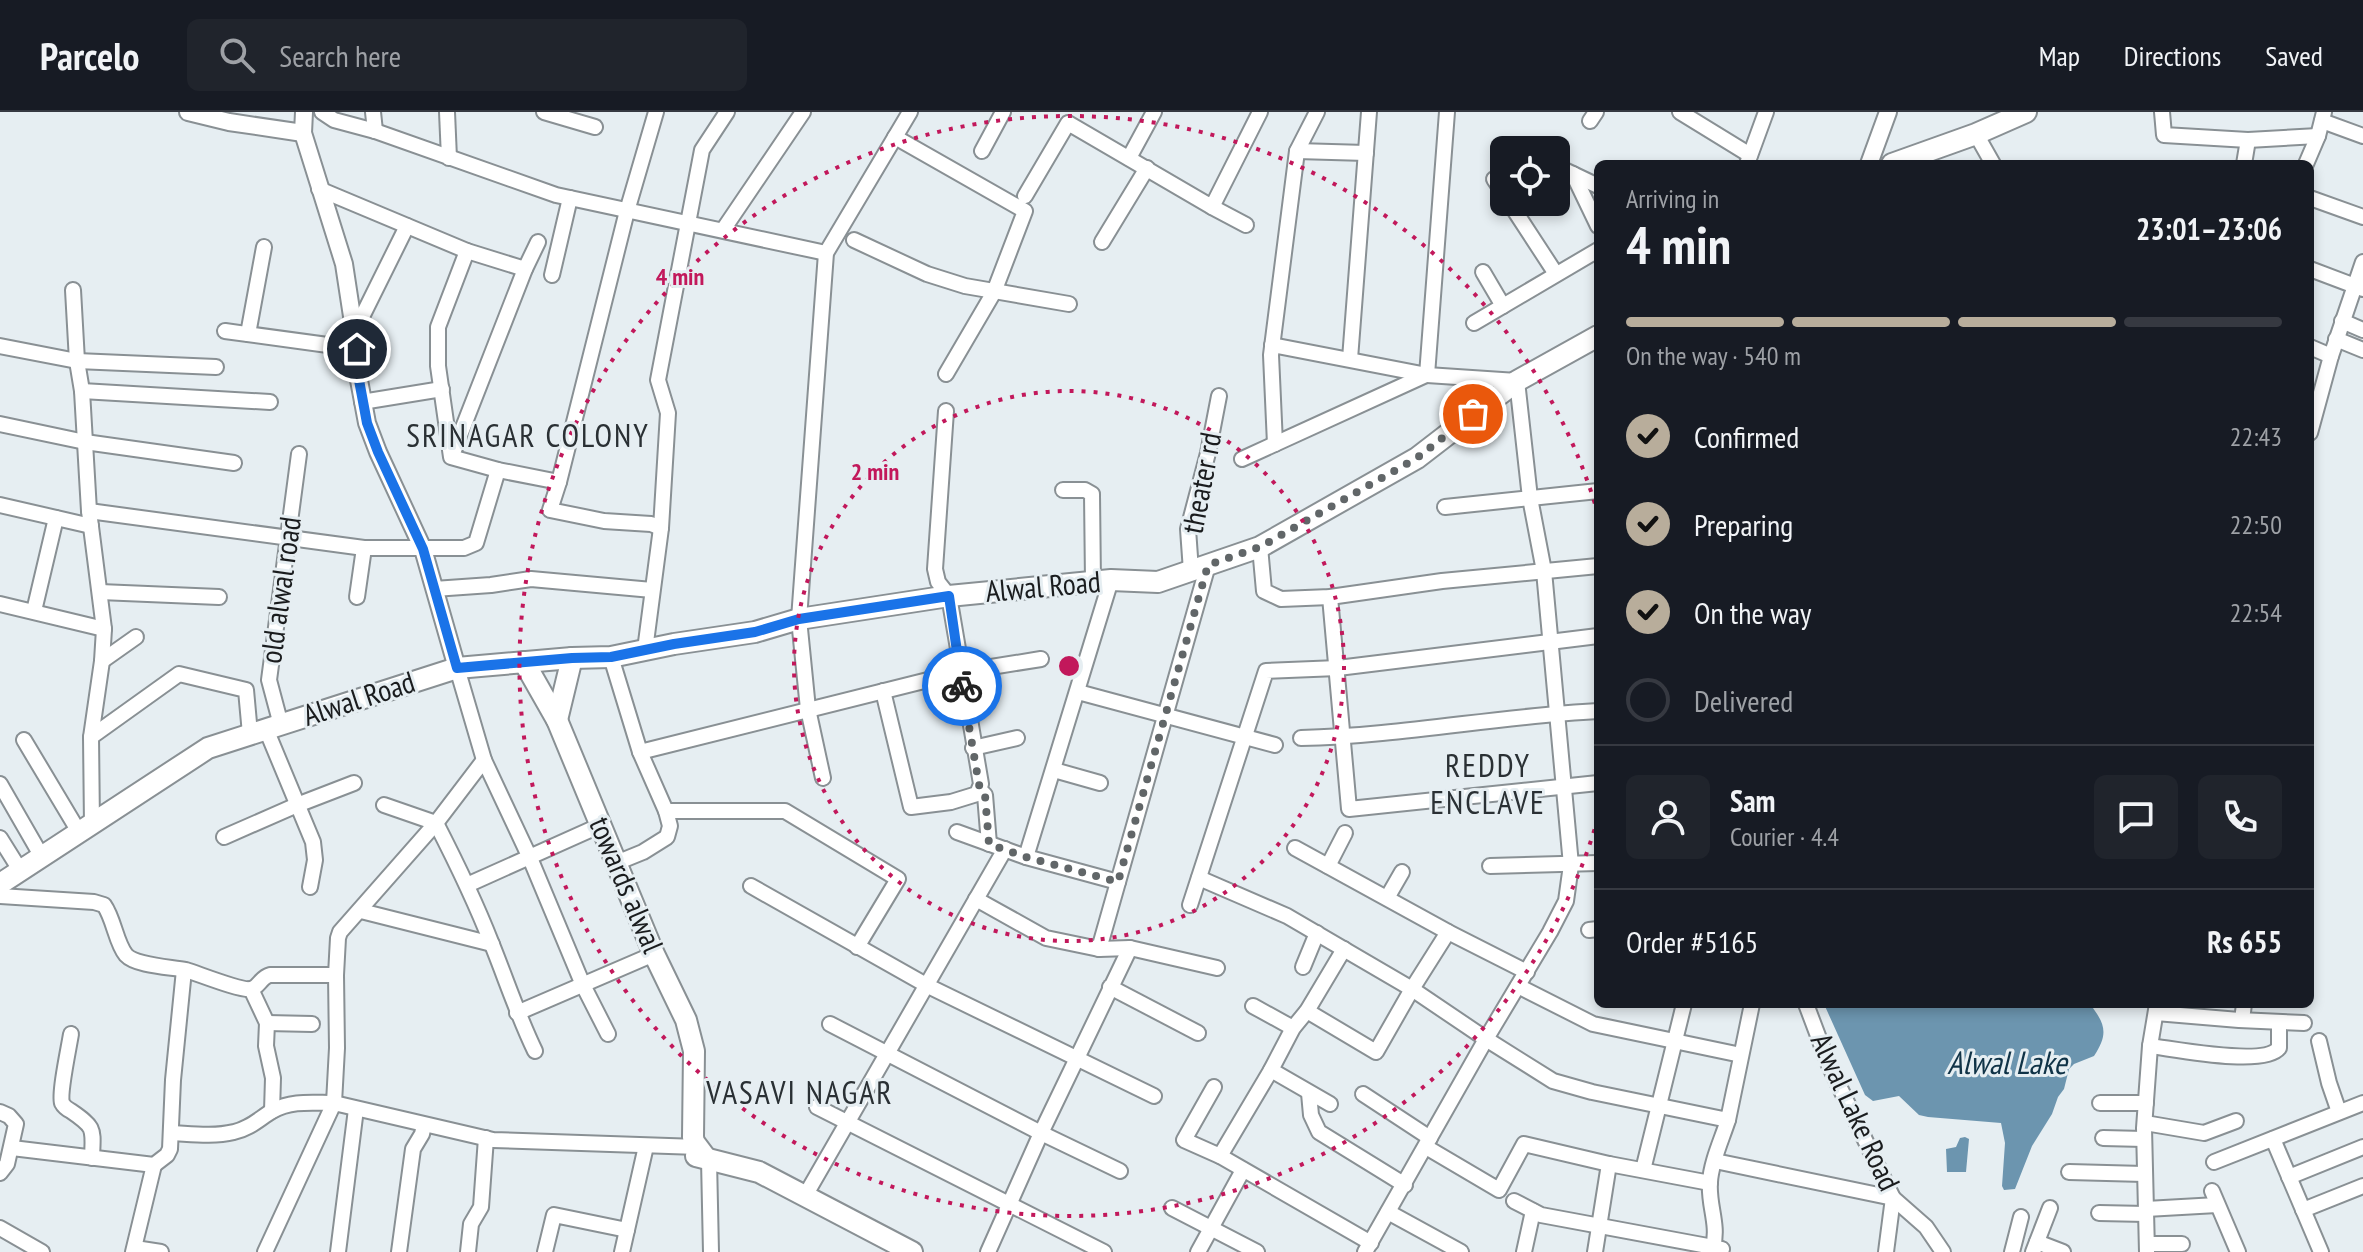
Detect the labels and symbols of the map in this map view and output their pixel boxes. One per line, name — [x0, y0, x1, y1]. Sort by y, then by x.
text: 4 min — [656, 261, 704, 292]
pin — [323, 315, 391, 383]
pin — [1439, 380, 1507, 448]
district label: SRINAGAR COLONY — [406, 414, 650, 456]
street label: theater rd — [1172, 429, 1229, 537]
text: 2 min — [851, 456, 899, 487]
street label: old alwal road — [250, 514, 309, 666]
street label: Alwal Road — [984, 561, 1102, 610]
courier — [922, 646, 1002, 726]
centre of rings — [1055, 652, 1083, 680]
street label: Alwal Road — [298, 661, 419, 734]
district label: REDDY ENCLAVE — [1430, 744, 1546, 823]
street label: towards alwal — [581, 811, 673, 958]
street label: Alwal Lake Road — [1803, 1026, 1910, 1196]
water label: Alwal Lake — [1947, 1041, 2069, 1083]
district label: VASAVI NAGAR — [705, 1071, 894, 1113]

